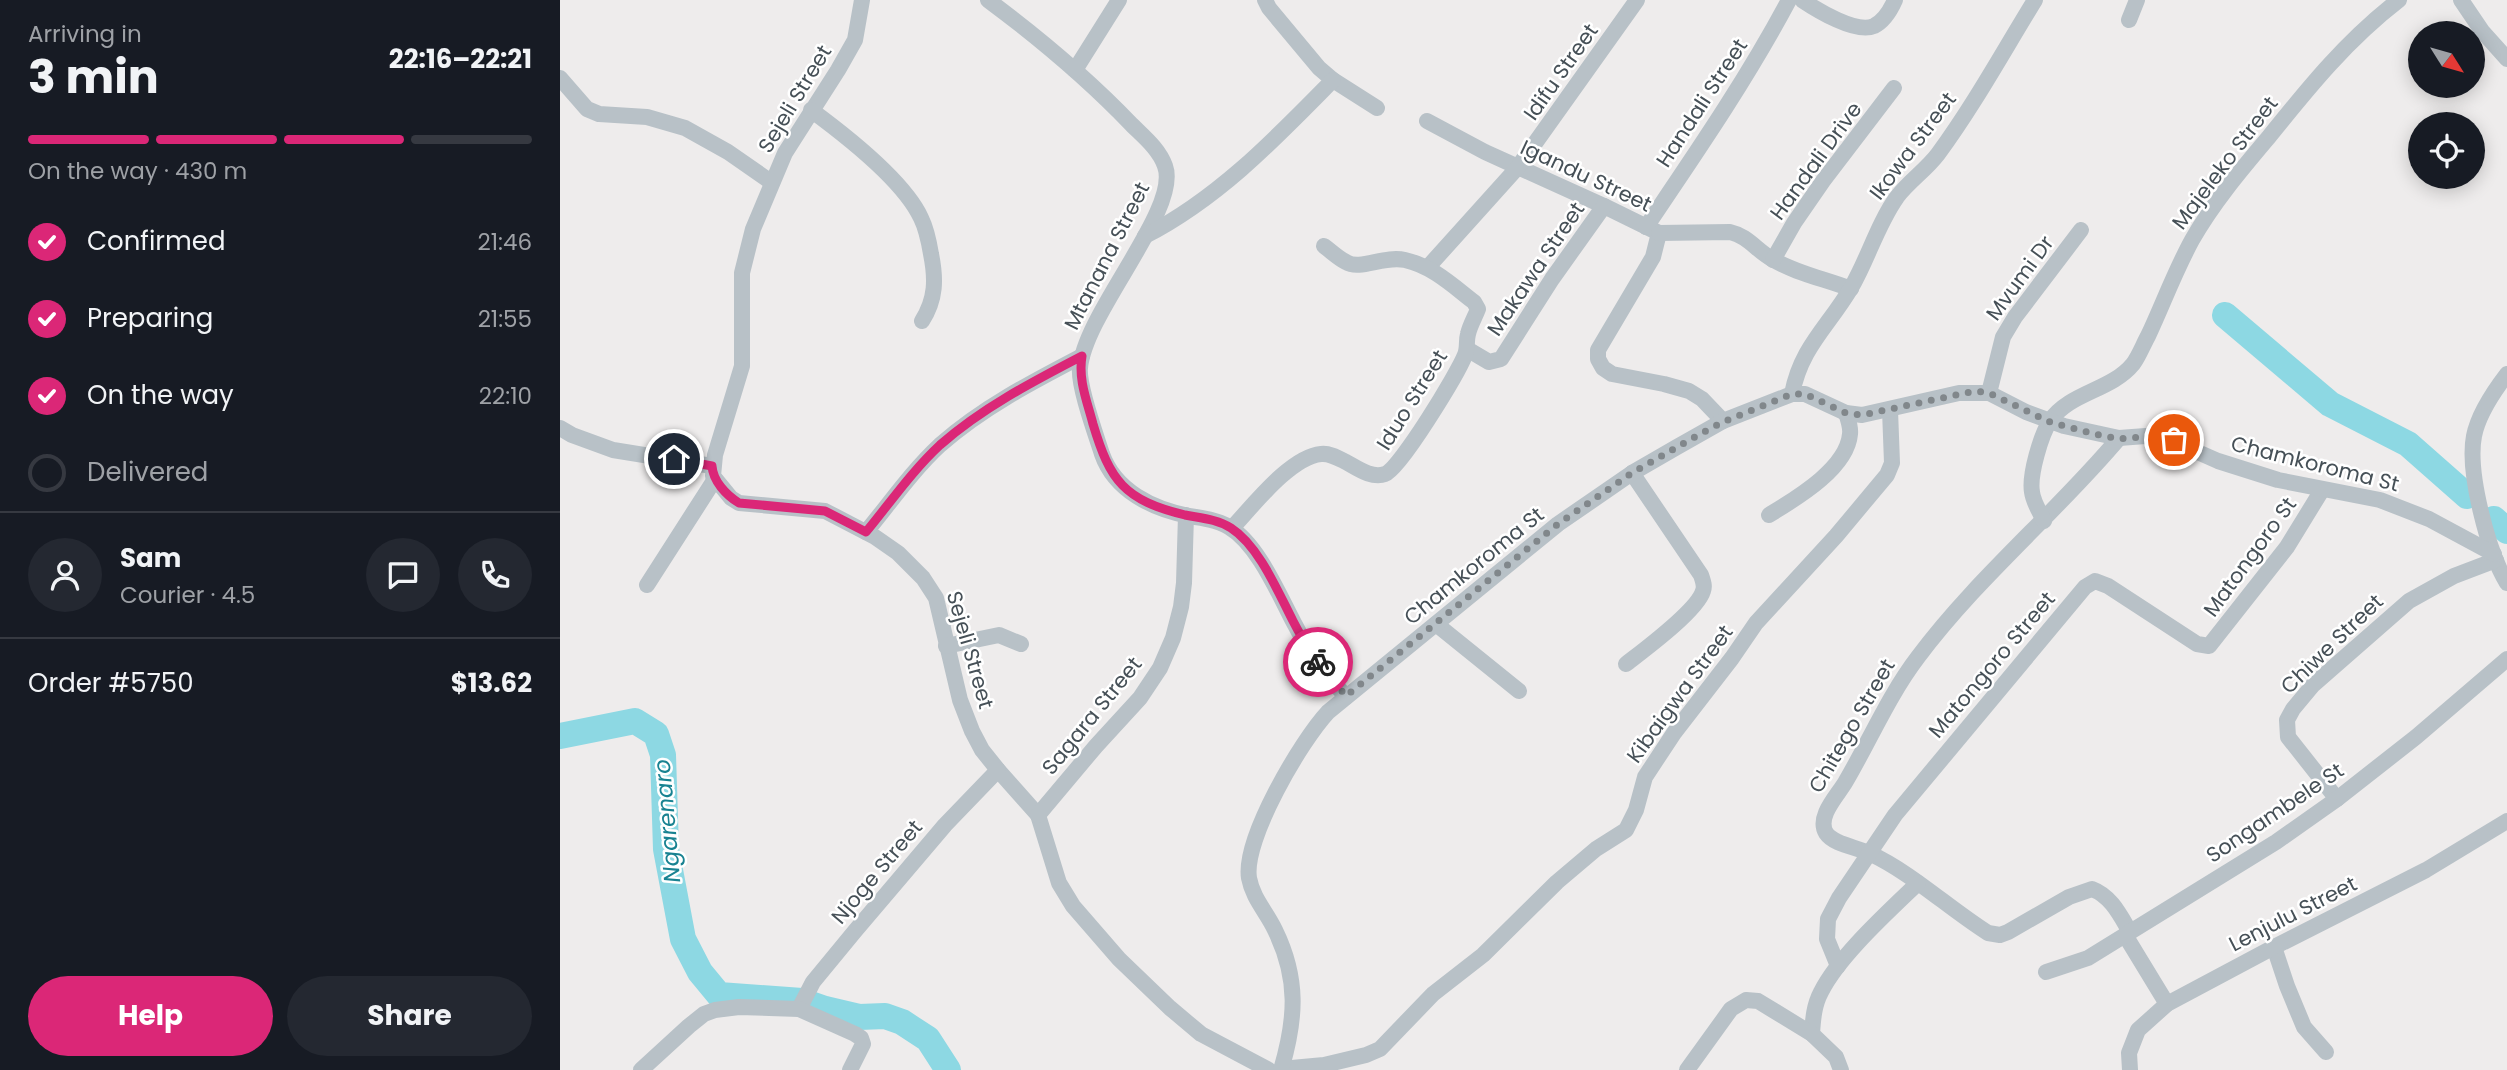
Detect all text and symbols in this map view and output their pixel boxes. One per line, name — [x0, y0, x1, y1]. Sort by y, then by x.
text: Arriving in — [28, 18, 142, 50]
street label: Idifu Street — [1517, 18, 1605, 126]
north arrow — [2408, 21, 2485, 98]
map controls — [2408, 21, 2485, 189]
street label: Handali Street — [1649, 33, 1754, 173]
street label: Sejeli Street — [751, 39, 838, 158]
text: 22:16–22:21 — [389, 41, 532, 77]
text: 3 min — [28, 45, 159, 109]
street label: Ikowa Street — [1863, 86, 1963, 206]
street label: Majeleko Street — [2165, 90, 2284, 235]
street label: Handali Drive — [1763, 96, 1868, 226]
button: locate — [2408, 112, 2485, 189]
street label: Igandu Street — [1516, 132, 1657, 219]
text: On the way · 430 m — [28, 155, 247, 187]
street label: Mtanana Street — [1057, 177, 1156, 335]
street label: Makawa Street — [1480, 196, 1591, 341]
icon: check — [28, 223, 66, 261]
text: Confirmed — [87, 223, 225, 259]
text: 21:46 — [477, 226, 532, 258]
street label: Mvumi Dr — [1979, 229, 2060, 326]
icon: check — [28, 300, 66, 338]
text: Preparing — [87, 300, 213, 336]
text: 21:55 — [478, 303, 532, 335]
street label: Iduo Street — [1369, 344, 1454, 455]
icon: check — [28, 377, 66, 415]
text: On the way — [87, 377, 234, 413]
text: 22:10 — [479, 380, 532, 412]
pin — [2144, 410, 2204, 470]
icon: bag — [2155, 421, 2193, 459]
pin — [644, 429, 704, 489]
street label: Chamkoroma St — [2228, 429, 2402, 498]
icon: home — [655, 440, 693, 478]
text: Delivered — [87, 454, 208, 490]
street label: Matongoro St — [2196, 491, 2303, 622]
street label: Chamkoroma St — [1398, 500, 1550, 631]
button: person — [28, 538, 102, 612]
button: chat — [366, 538, 440, 612]
button: phone — [458, 538, 532, 612]
text: Sam — [120, 540, 181, 576]
text: Courier · 4.5 — [120, 579, 255, 611]
street label: Matongoro Street — [1922, 585, 2061, 744]
street label: Chiwe Street — [2274, 587, 2389, 700]
street label: Sejeli Street — [940, 588, 1001, 712]
street label: Kibaigwa Street — [1620, 619, 1740, 769]
courier — [1283, 627, 1353, 697]
icon: bike — [1299, 643, 1337, 681]
street label: Sagara Street — [1035, 651, 1148, 781]
street label: Chitego Street — [1801, 653, 1902, 798]
text: Order #5750 — [28, 665, 194, 701]
text: $13.62 — [451, 665, 532, 701]
street label: Songambele St — [2200, 756, 2349, 869]
water label: Ngarenaro — [646, 758, 688, 884]
street label: Njoge Street — [824, 813, 929, 930]
street label: Lenjulu Street — [2224, 869, 2362, 958]
button: Help — [28, 976, 273, 1056]
button: Share — [287, 976, 532, 1056]

